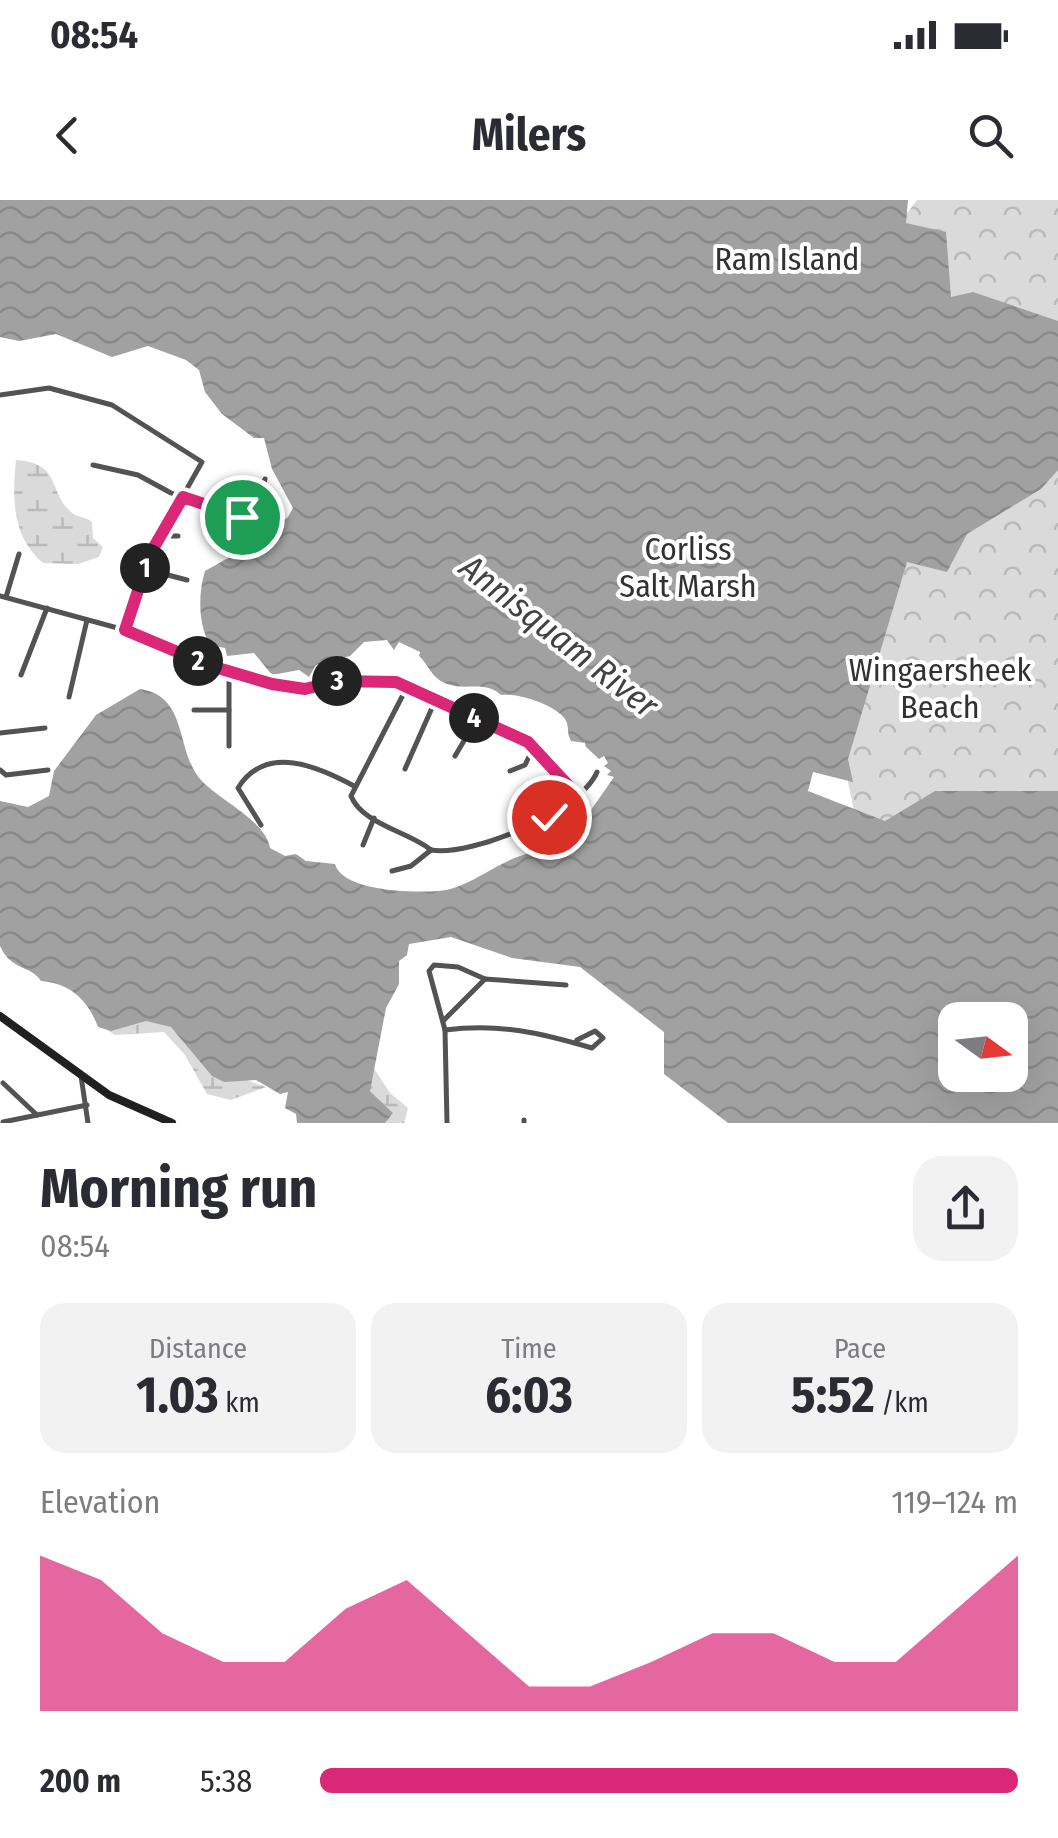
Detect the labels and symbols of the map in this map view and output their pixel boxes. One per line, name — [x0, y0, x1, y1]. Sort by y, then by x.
park label: Ram Island — [715, 240, 859, 278]
pin — [200, 475, 285, 560]
park label: Corliss Salt Marsh — [619, 530, 757, 605]
pin: 1 — [120, 543, 170, 593]
water label: Annisquam River — [450, 544, 668, 727]
pin: 2 — [173, 636, 223, 686]
park label: Wingaersheek Beach — [849, 651, 1031, 726]
pin: 3 — [312, 656, 362, 706]
pin: 4 — [449, 693, 499, 743]
pin — [507, 775, 592, 860]
north arrow — [938, 1002, 1028, 1092]

